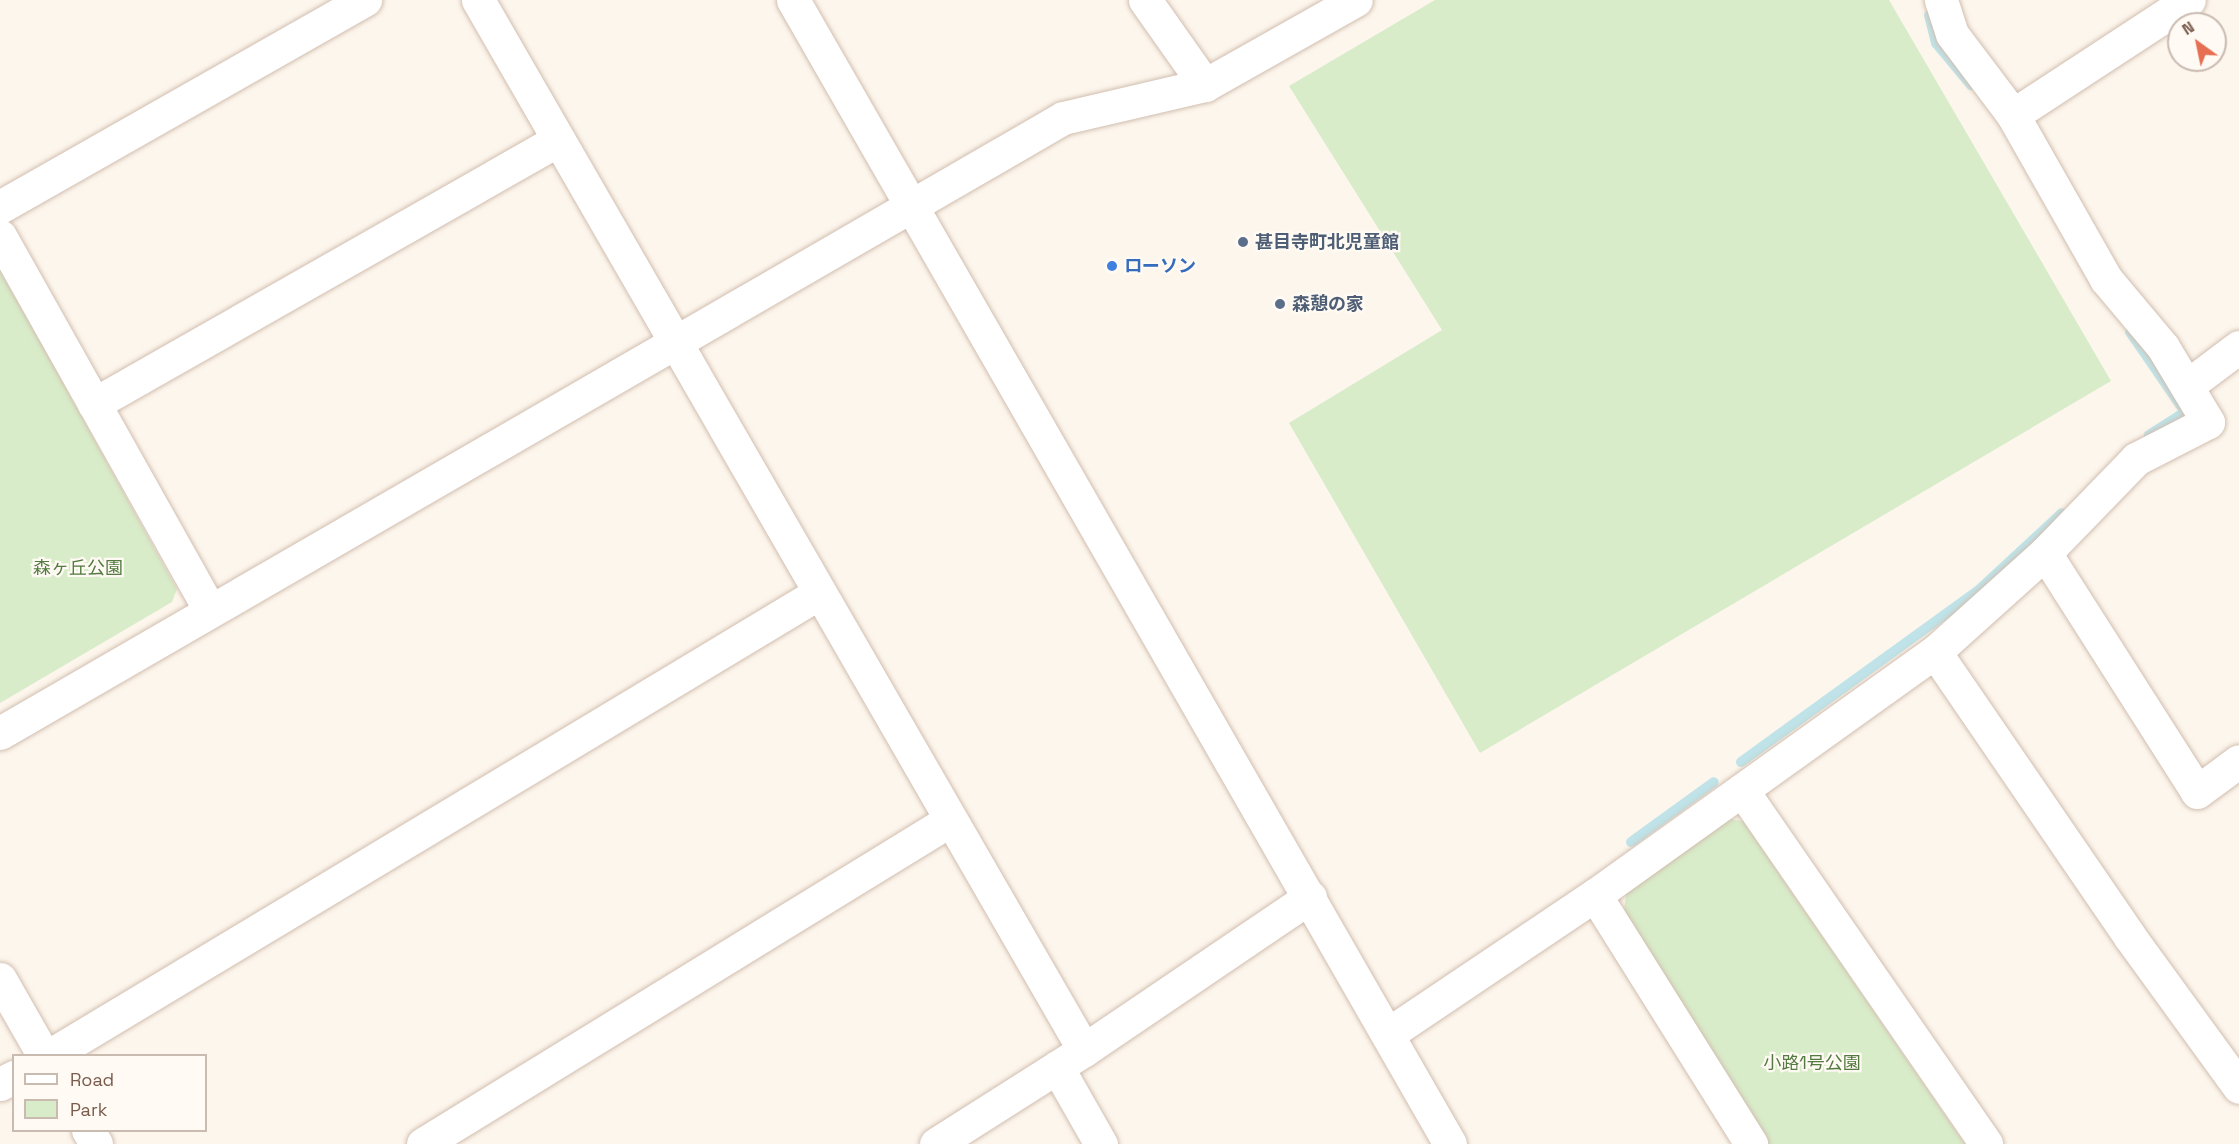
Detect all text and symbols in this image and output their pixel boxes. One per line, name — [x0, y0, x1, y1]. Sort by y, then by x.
north arrow — [2167, 12, 2227, 72]
text: N — [2178, 16, 2198, 40]
place label: 甚目寺町北児童館 — [1255, 231, 1399, 253]
marker: 甚目寺町北児童館 — [1236, 235, 1250, 249]
place label: ローソン — [1124, 255, 1196, 277]
marker: ローソン — [1105, 259, 1119, 273]
place label: 森憩の家 — [1292, 293, 1364, 315]
marker: 森憩の家 — [1273, 297, 1287, 311]
park label: 森ヶ丘公園 — [33, 557, 123, 579]
park label: 小路1号公園 — [1763, 1052, 1861, 1074]
legend — [12, 1054, 207, 1132]
text: Road — [70, 1068, 114, 1091]
text: Park — [70, 1098, 107, 1121]

